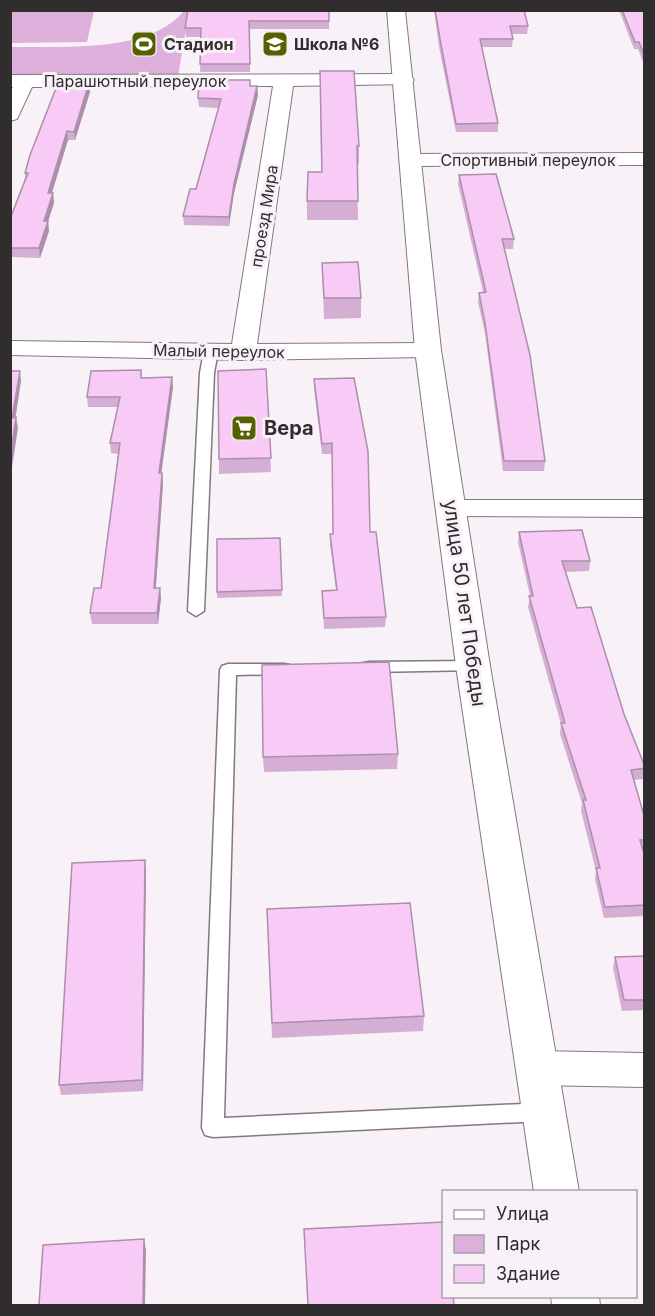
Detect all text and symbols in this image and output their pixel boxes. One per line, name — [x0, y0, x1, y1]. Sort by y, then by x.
sports icon: Стадион — [129, 29, 159, 59]
school or university icon: Школа №6 — [260, 29, 290, 59]
place label: Стадион — [164, 34, 234, 54]
place label: Школа №6 — [294, 34, 379, 54]
street label: Парашютный переулок — [44, 71, 227, 91]
street label: Спортивный переулок — [440, 150, 616, 170]
street label: проезд Мира — [246, 163, 282, 269]
street label: Малый переулок — [153, 340, 285, 362]
supermarket icon: Вера — [229, 413, 259, 443]
place label: Вера — [264, 416, 314, 440]
street label: улица 50 лет Победы — [439, 498, 491, 708]
legend — [442, 1190, 637, 1298]
text: Улица — [496, 1203, 549, 1224]
text: Парк — [496, 1233, 541, 1254]
text: Здание — [496, 1263, 560, 1284]

